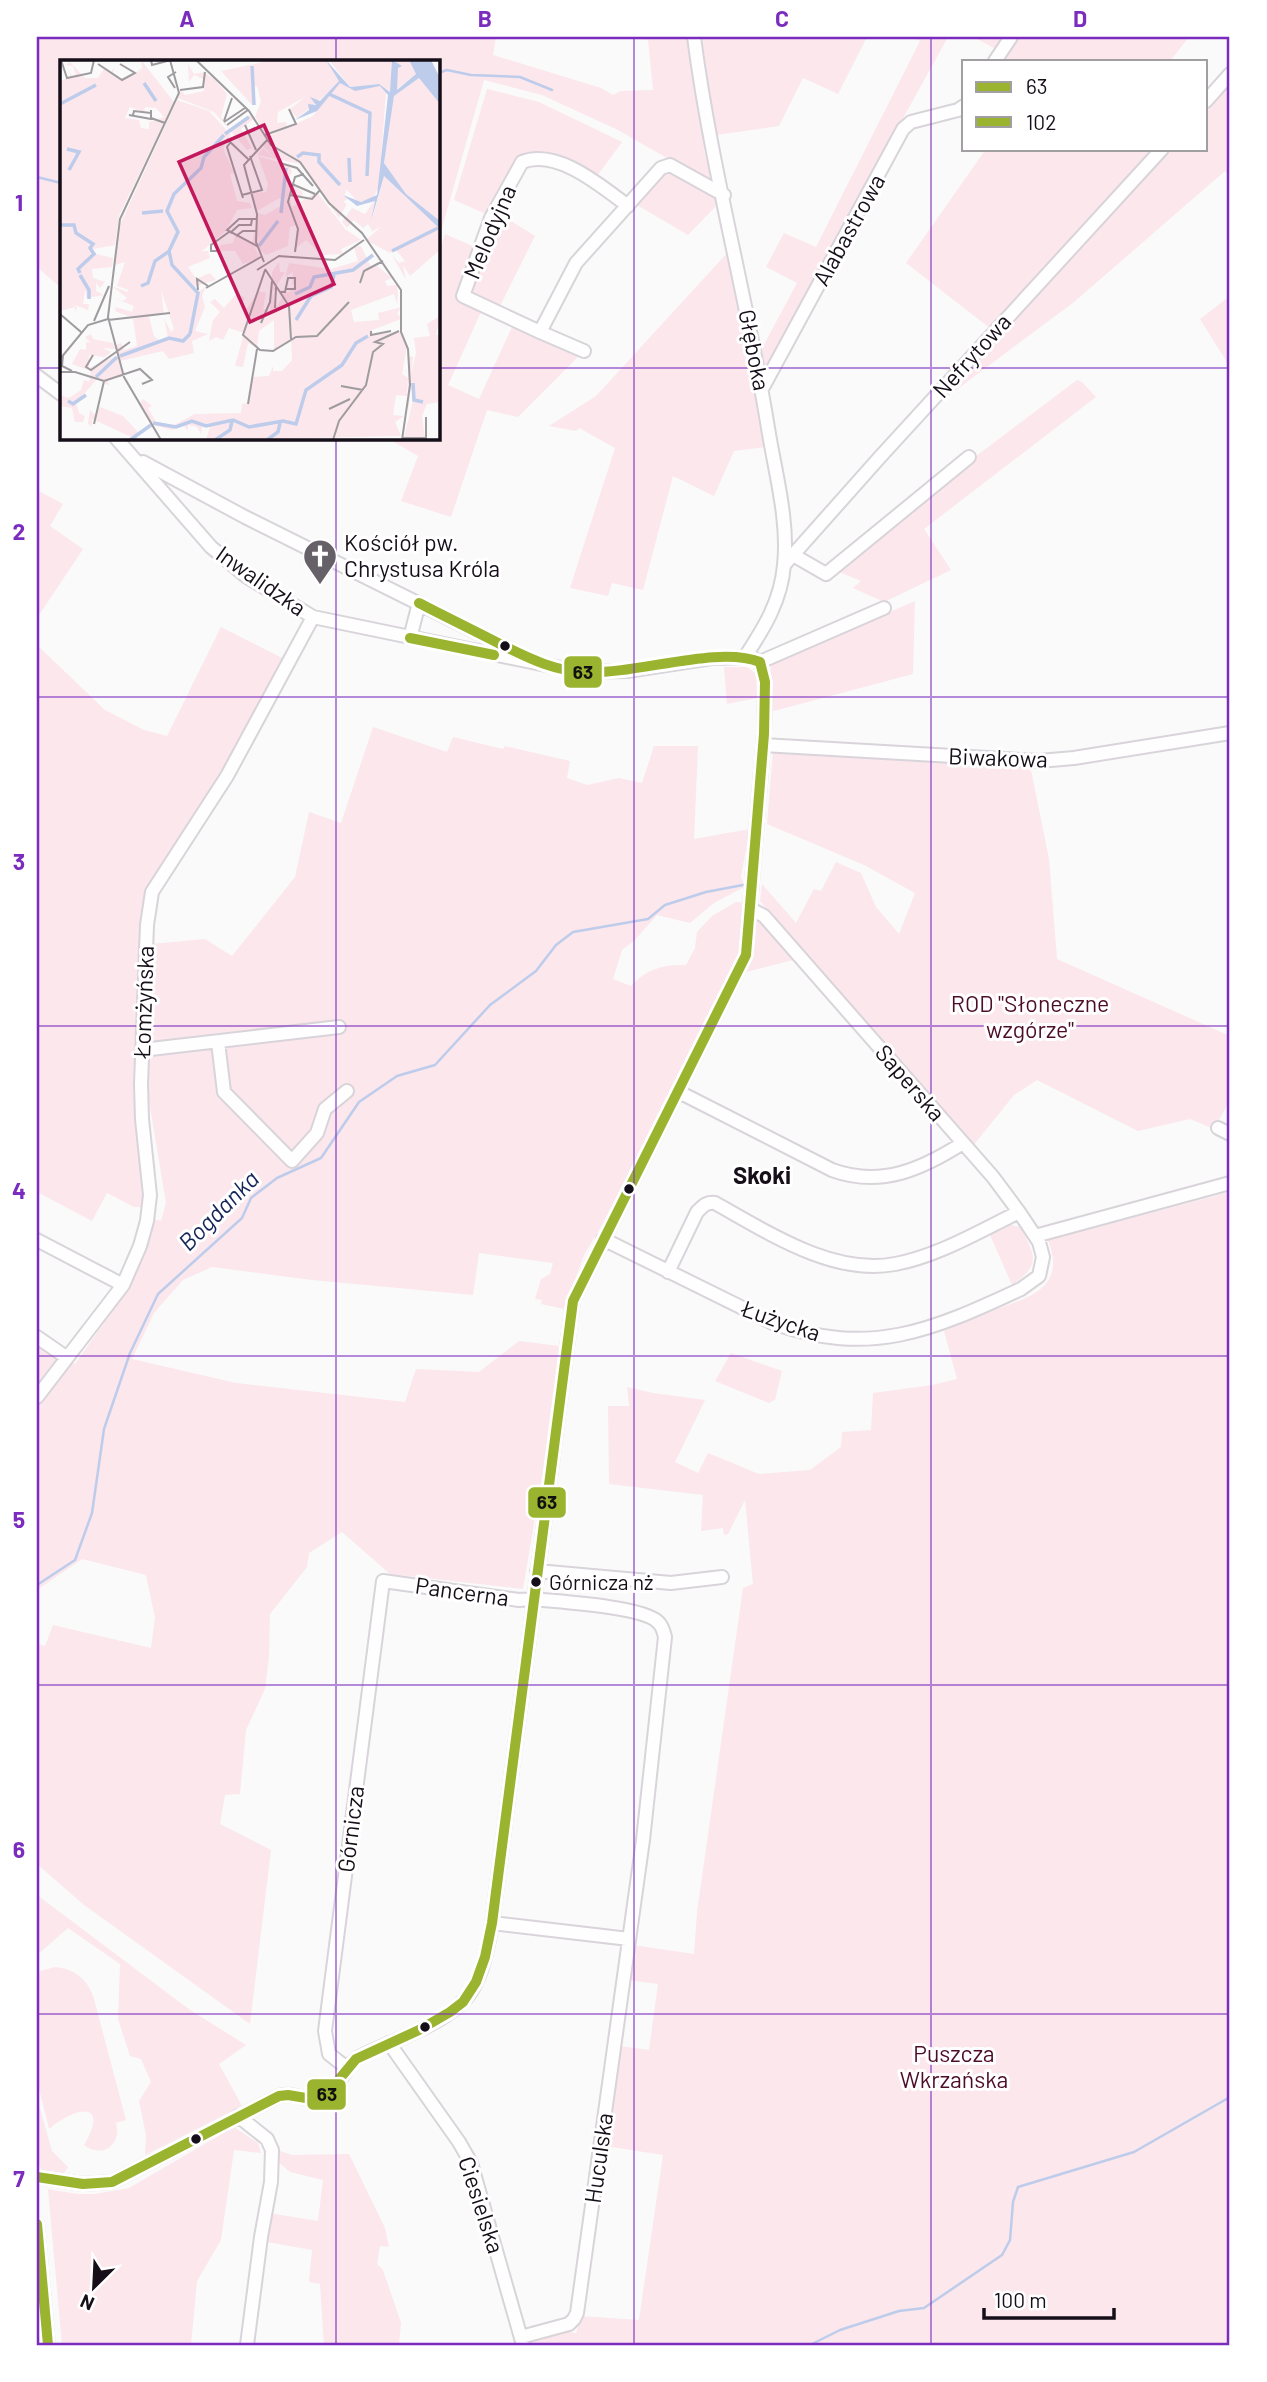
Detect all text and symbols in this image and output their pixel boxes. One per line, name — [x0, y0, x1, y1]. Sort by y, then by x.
text: A — [179, 4, 195, 32]
text: B — [478, 4, 492, 32]
text: C — [775, 4, 789, 32]
text: D — [1073, 4, 1087, 32]
inset map — [60, 60, 439, 439]
legend — [962, 60, 1208, 150]
text: 63 — [1026, 73, 1048, 98]
text: 102 — [1026, 109, 1056, 134]
street label: Alabastrowa — [806, 169, 890, 290]
street label: Melodyjna — [457, 180, 521, 283]
text: 1 — [15, 188, 23, 216]
street label: Głęboka — [733, 307, 777, 393]
street label: Nefrytowa — [926, 307, 1016, 403]
text: 2 — [13, 517, 25, 545]
place label: Kościół pw. Chrystusa Króla — [344, 528, 500, 582]
church icon: Kościół pw. Chrystusa Króla — [301, 537, 339, 586]
street label: Inwalidzka — [211, 539, 312, 621]
unlabelled marker — [498, 639, 512, 653]
line badge: 63 — [563, 655, 603, 689]
text: 63 — [573, 660, 593, 683]
street label: Biwakowa — [948, 741, 1048, 773]
text: 3 — [13, 847, 25, 875]
street label: Łomżyńska — [127, 945, 159, 1060]
park label: ROD "Słoneczne wzgórze" — [951, 989, 1109, 1043]
street label: Saperska — [870, 1038, 952, 1126]
district label: Skoki — [733, 1160, 791, 1189]
water label: Bogdanka — [172, 1164, 264, 1256]
text: 4 — [12, 1176, 26, 1204]
unlabelled marker — [622, 1182, 636, 1196]
street label: Łużycka — [737, 1293, 824, 1347]
line badge: 63 — [527, 1486, 567, 1519]
text: 63 — [537, 1490, 557, 1513]
text: 5 — [13, 1505, 25, 1533]
place label: Górnicza nż — [549, 1569, 653, 1594]
street label: Pancerna — [414, 1571, 511, 1611]
marker: Górnicza nż — [529, 1575, 543, 1589]
street label: Górnicza — [331, 1784, 369, 1874]
text: 6 — [13, 1835, 25, 1863]
unlabelled marker — [418, 2020, 432, 2034]
park label: Puszcza Wkrzańska — [900, 2039, 1008, 2093]
line badge: 63 — [306, 2078, 347, 2111]
text: 63 — [317, 2082, 337, 2105]
street label: Huculska — [578, 2111, 618, 2205]
unlabelled marker — [189, 2132, 203, 2146]
street label: Ciesielska — [453, 2153, 511, 2257]
text: 7 — [13, 2164, 25, 2192]
north arrow — [60, 2252, 130, 2322]
scale bar — [984, 2277, 1113, 2321]
text: 100 m — [994, 2287, 1047, 2312]
text: N — [76, 2290, 97, 2316]

